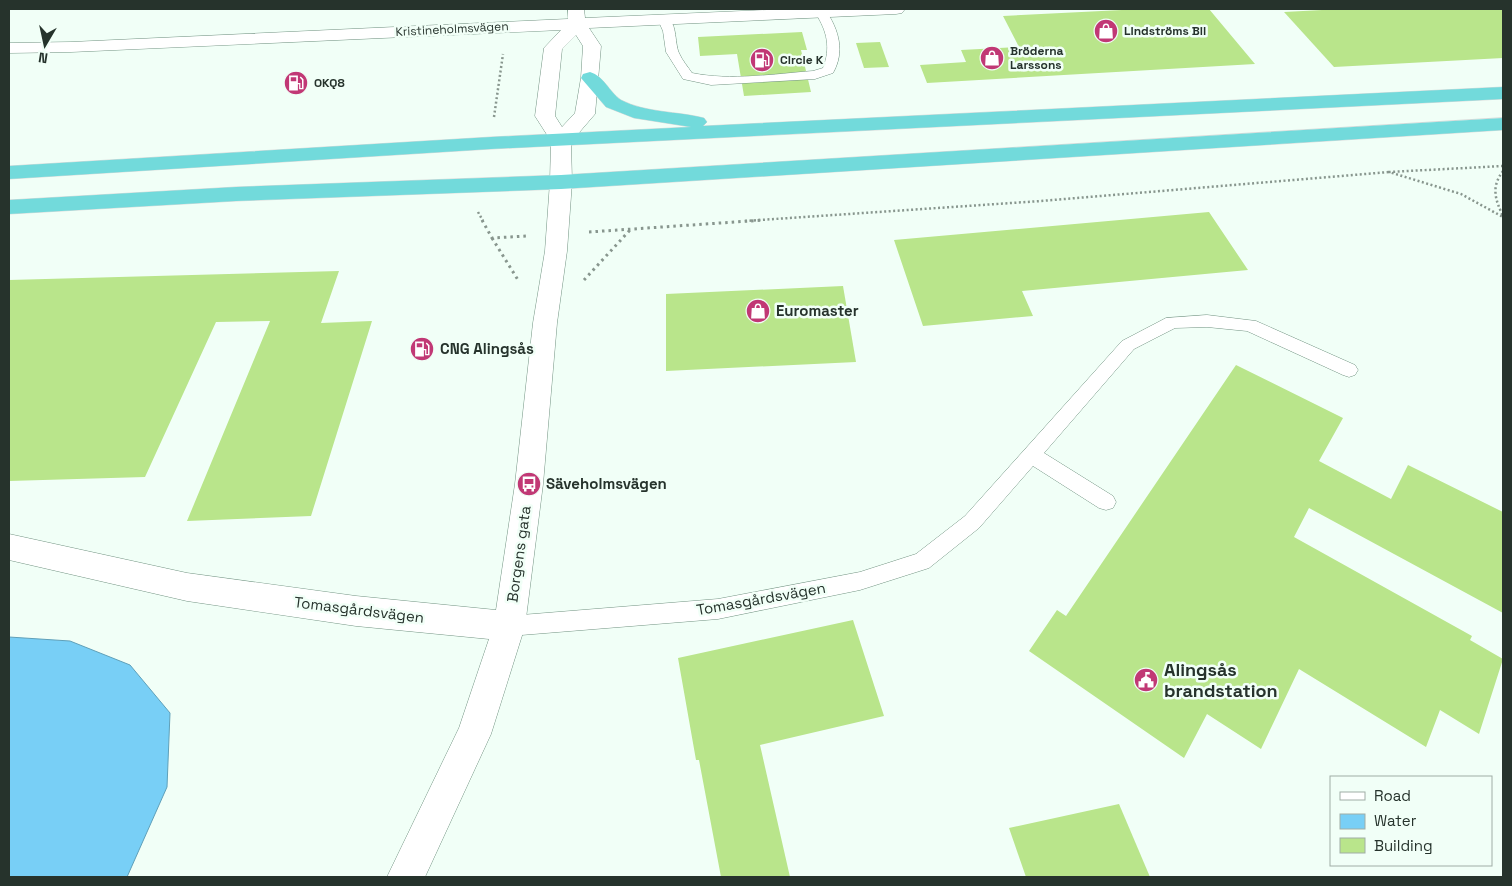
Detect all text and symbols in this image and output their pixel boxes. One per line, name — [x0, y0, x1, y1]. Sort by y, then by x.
street label: Kristineholmsvägen — [395, 18, 509, 40]
shop icon: Lindströms Bil — [1093, 18, 1119, 44]
north arrow — [20, 20, 70, 70]
place label: Lindströms Bil — [1124, 23, 1206, 39]
place label: Bröderna Larssons — [1010, 43, 1064, 73]
shop icon: Bröderna Larssons — [979, 45, 1005, 71]
fuel station icon: Circle K — [749, 47, 775, 73]
text: N — [37, 48, 49, 67]
place label: Circle K — [780, 52, 824, 68]
fuel station icon: OKQ8 — [283, 70, 309, 96]
place label: OKQ8 — [314, 75, 345, 91]
shop icon: Euromaster — [745, 298, 771, 324]
place label: Euromaster — [776, 301, 859, 320]
fuel station icon: CNG Alingsås — [409, 336, 435, 362]
place label: CNG Alingsås — [440, 339, 534, 358]
bus stop icon: Säveholmsvägen — [516, 471, 542, 497]
place label: Säveholmsvägen — [546, 474, 667, 493]
street label: Borgens gata — [502, 504, 535, 603]
street label: Tomasgårdsvägen — [695, 578, 827, 619]
street label: Tomasgårdsvägen — [293, 592, 425, 627]
place label: Alingsås brandstation — [1164, 658, 1278, 702]
public building icon: Alingsås brandstation — [1133, 667, 1159, 693]
legend — [1330, 776, 1492, 866]
text: Road — [1374, 786, 1411, 805]
text: Water — [1374, 811, 1417, 830]
text: Building — [1374, 836, 1433, 855]

